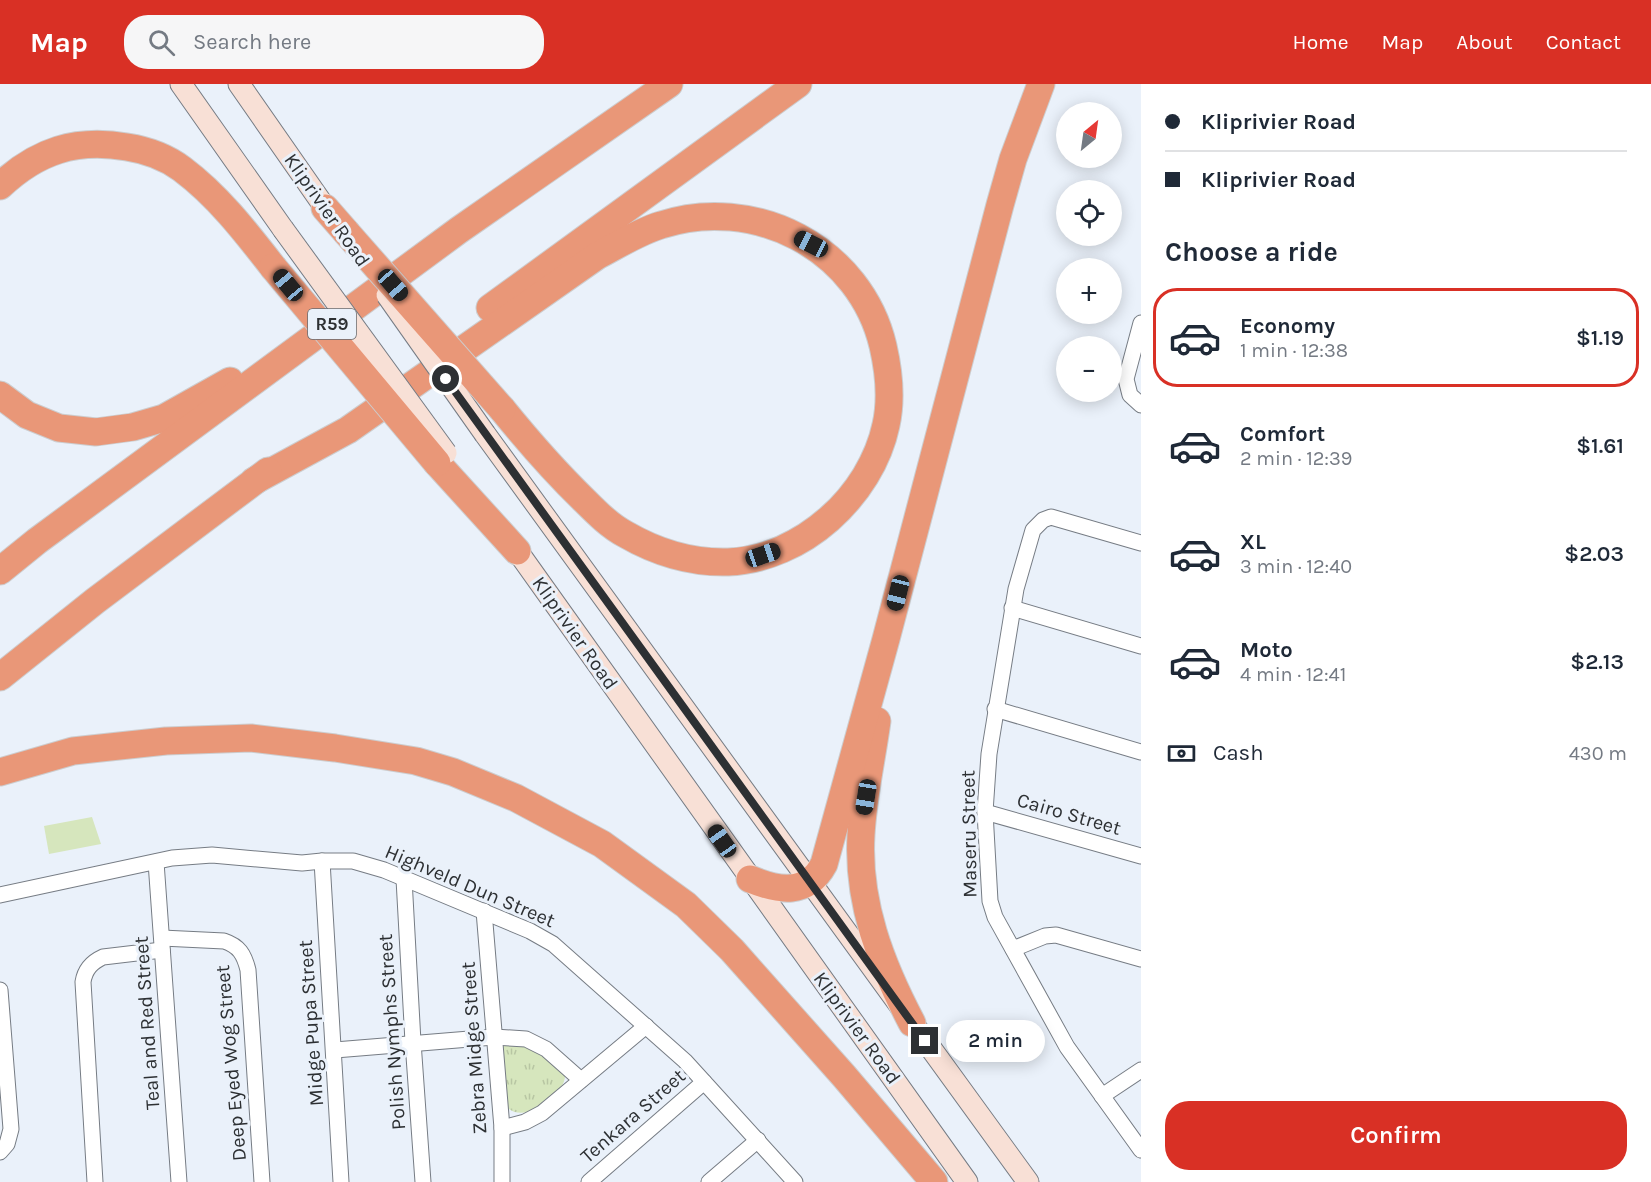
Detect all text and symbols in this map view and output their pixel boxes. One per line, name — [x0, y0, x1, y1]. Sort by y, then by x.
search box — [124, 15, 544, 69]
text: Map — [30, 26, 88, 59]
icon: search — [145, 26, 178, 59]
text: Search here — [193, 29, 311, 55]
text: Home — [1293, 30, 1349, 54]
text: Map — [1382, 30, 1423, 54]
text: About — [1456, 30, 1513, 54]
text: Contact — [1546, 30, 1621, 54]
north arrow — [1056, 102, 1122, 168]
map controls — [1056, 102, 1122, 402]
text: Kliprivier Road — [1201, 109, 1356, 135]
street label: Kliprivier Road — [279, 149, 375, 271]
text: Kliprivier Road — [1201, 167, 1356, 193]
button: locate — [1056, 180, 1122, 246]
car — [791, 228, 831, 260]
text: Choose a ride — [1165, 236, 1338, 268]
button: + — [1056, 258, 1122, 324]
car — [270, 265, 306, 305]
car — [374, 266, 412, 304]
road number: R59 — [308, 309, 356, 339]
icon: car — [1168, 311, 1222, 365]
text: Economy — [1240, 313, 1335, 339]
text: $1.19 — [1576, 325, 1624, 351]
button: − — [1056, 336, 1122, 402]
text: 1 min · 12:38 — [1240, 339, 1348, 362]
route start — [432, 365, 459, 392]
icon: car — [1168, 419, 1222, 473]
text: Comfort — [1240, 421, 1325, 447]
text: $1.61 — [1576, 433, 1624, 459]
text: 2 min · 12:39 — [1240, 447, 1352, 470]
icon: car — [1168, 527, 1222, 581]
text: XL — [1240, 529, 1266, 555]
car — [743, 541, 783, 569]
text: $2.03 — [1564, 541, 1624, 567]
text: 3 min · 12:40 — [1240, 555, 1352, 578]
street label: Kliprivier Road — [527, 572, 623, 694]
car — [885, 573, 911, 613]
icon: car — [1168, 635, 1222, 689]
text: Moto — [1240, 637, 1293, 663]
text: $2.13 — [1570, 649, 1624, 675]
text: 4 min · 12:41 — [1240, 663, 1346, 686]
icon: cash — [1165, 737, 1198, 770]
text: Cash — [1213, 740, 1263, 766]
text: 430 m — [1569, 742, 1627, 765]
street label: Maseru Street — [956, 769, 982, 898]
car — [854, 778, 878, 816]
street label: Cairo Street — [1014, 788, 1124, 840]
car — [704, 821, 740, 861]
street label: Highveld Dun Street — [382, 840, 559, 932]
street label: Polish Nymphs Street — [374, 933, 410, 1131]
street label: Teal and Red Street — [129, 935, 165, 1111]
street label: Midge Pupa Street — [294, 939, 328, 1107]
street label: Zebra Midge Street — [456, 960, 492, 1135]
street label: Deep Eyed Wog Street — [211, 964, 251, 1162]
street label: Kliprivier Road — [809, 967, 905, 1089]
callout: 2 min — [946, 1020, 1045, 1062]
route end — [911, 1027, 938, 1054]
text: 2 min — [968, 1029, 1023, 1052]
street label: Tenkara Street — [576, 1064, 690, 1168]
button: Confirm — [1165, 1101, 1627, 1170]

